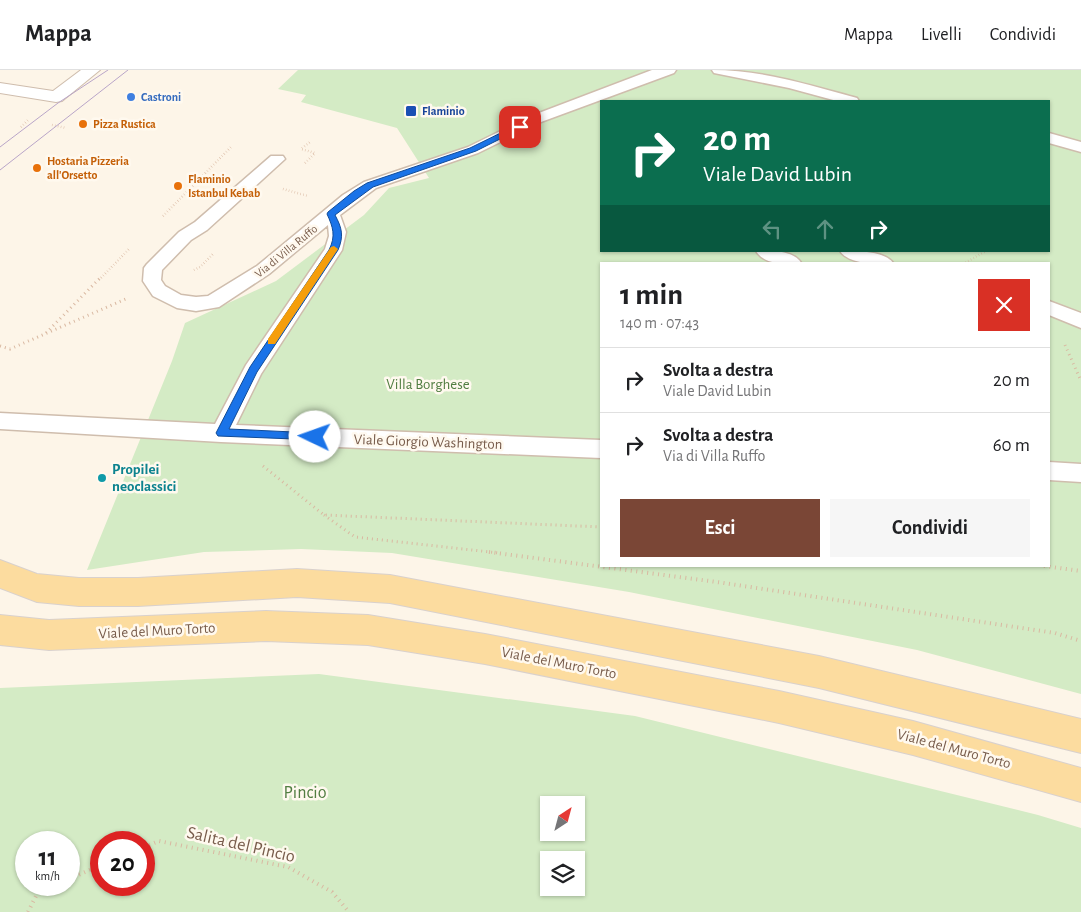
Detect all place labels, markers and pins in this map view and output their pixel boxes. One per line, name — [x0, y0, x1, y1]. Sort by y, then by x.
marker: Castroni — [125, 91, 137, 103]
place label: Castroni — [141, 91, 181, 103]
marker: Flaminio — [404, 104, 418, 118]
place label: Flaminio — [422, 105, 465, 117]
pin — [499, 106, 541, 148]
marker: Pizza Rustica — [77, 118, 89, 130]
place label: Pizza Rustica — [93, 118, 156, 130]
place label: Hostaria Pizzeria all'Orsetto — [47, 155, 129, 181]
marker: Hostaria Pizzeria all'Orsetto — [31, 162, 43, 174]
place label: Flaminio Istanbul Kebab — [188, 173, 260, 199]
marker: Flaminio Istanbul Kebab — [172, 180, 184, 192]
place label: Propilei neoclassici — [112, 462, 176, 494]
marker: Propilei neoclassici — [96, 472, 108, 484]

